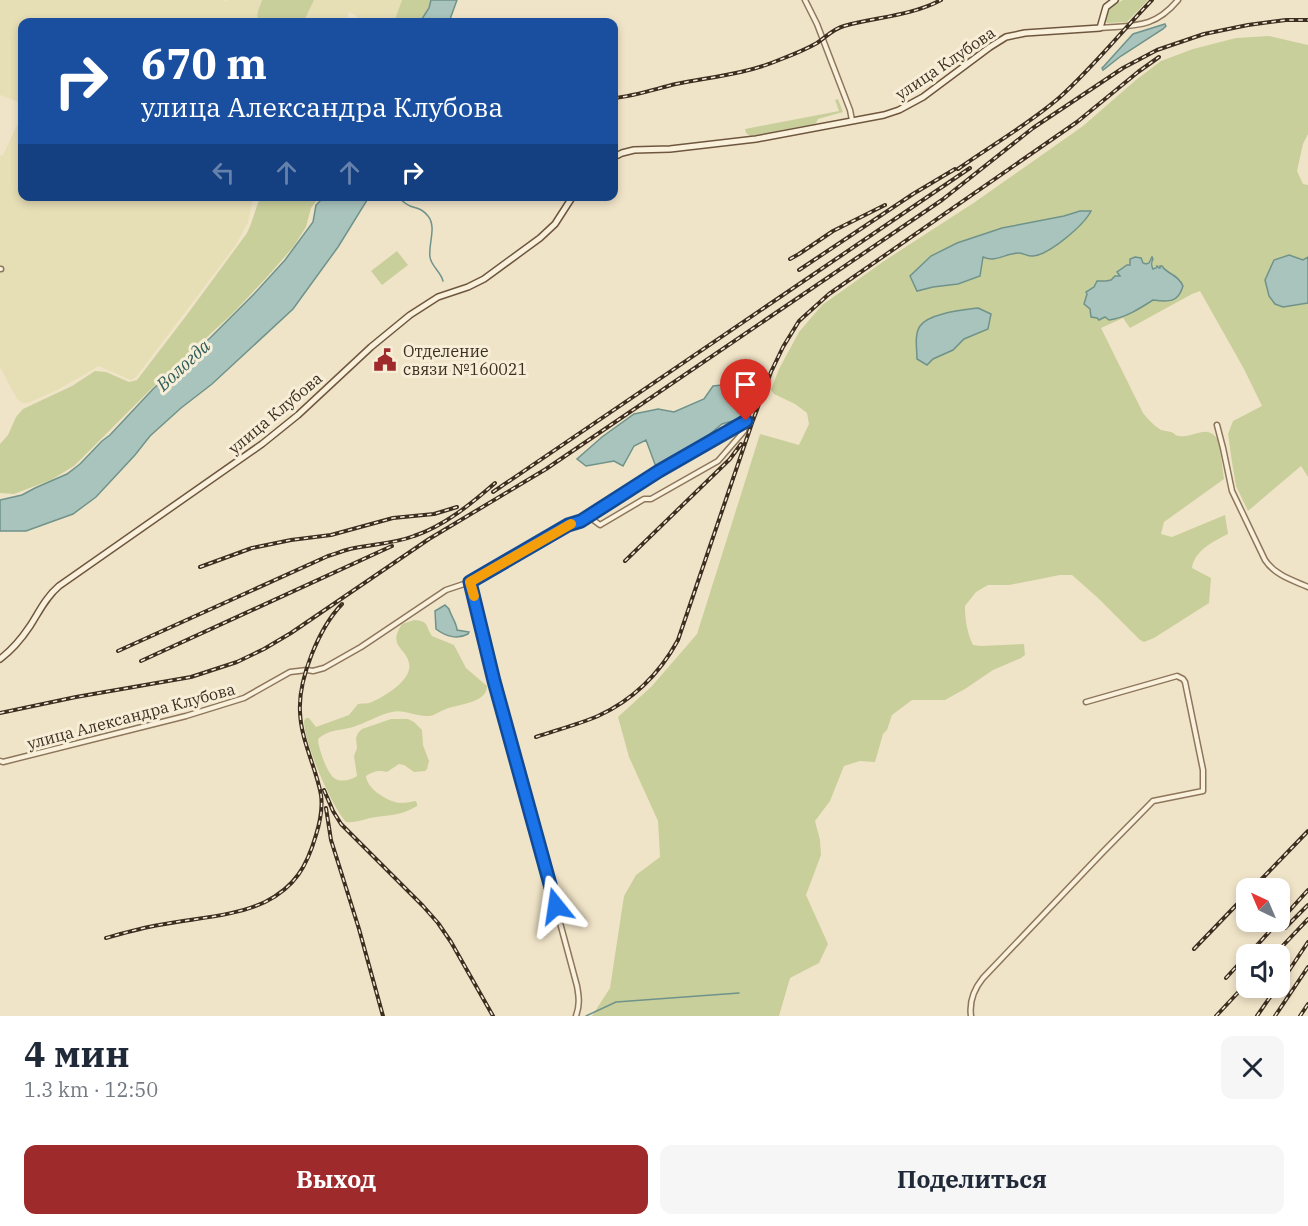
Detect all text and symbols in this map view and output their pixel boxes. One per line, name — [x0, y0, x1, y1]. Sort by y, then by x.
street label: улица Клубова — [891, 22, 999, 104]
text: 670 m — [141, 36, 267, 91]
icon: right — [42, 42, 120, 120]
text: улица Александра Клубова — [141, 89, 503, 124]
icon: left — [207, 156, 240, 189]
icon: ahead — [270, 156, 303, 189]
icon: ahead — [333, 156, 366, 189]
icon: right — [396, 156, 429, 189]
water label: Вологда — [151, 334, 215, 396]
place label: Отделение связи №160021 — [403, 341, 527, 379]
public building icon: Отделение связи №160021 — [372, 347, 398, 373]
pin — [720, 359, 771, 421]
street label: улица Клубова — [224, 368, 326, 458]
icon: arrive — [729, 368, 762, 401]
street label: улица Александра Клубова — [25, 678, 237, 753]
position arrow — [524, 874, 588, 938]
north arrow — [1236, 878, 1290, 932]
map controls — [1236, 878, 1290, 998]
button: sound — [1236, 944, 1290, 998]
text: 4 мин — [24, 1030, 130, 1077]
button: close — [1221, 1036, 1284, 1099]
text: 1.3 km · 12:50 — [24, 1076, 158, 1103]
button: Выход — [24, 1145, 648, 1214]
button: Поделиться — [660, 1145, 1284, 1214]

